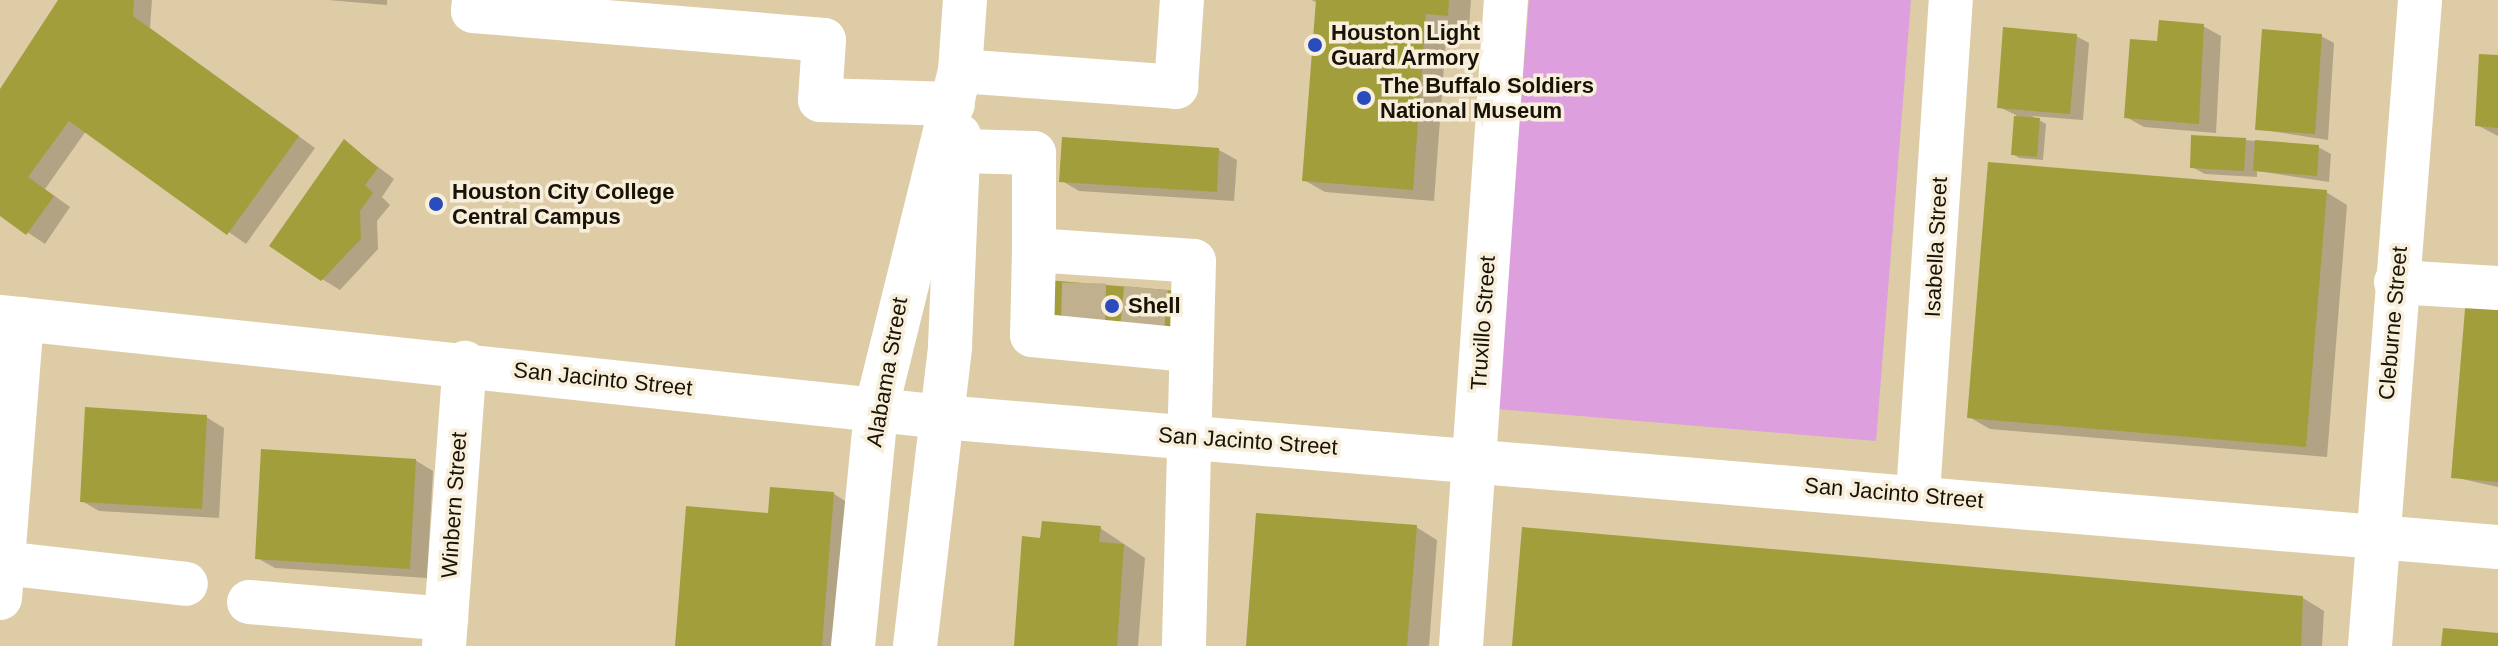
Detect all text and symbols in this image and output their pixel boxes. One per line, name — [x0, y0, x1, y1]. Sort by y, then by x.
place label: Houston Light Guard Armory — [1331, 19, 1480, 70]
marker: Houston Light Guard Armory — [1306, 36, 1324, 54]
place label: The Buffalo Soldiers National Museum — [1380, 72, 1594, 124]
marker: The Buffalo Soldiers National Museum — [1355, 89, 1373, 107]
street label: Isabella Street — [1919, 176, 1953, 318]
place label: Houston City College Central Campus — [452, 178, 674, 230]
marker: Houston City College Central Campus — [427, 195, 445, 213]
street label: Cleburne Street — [2373, 245, 2413, 401]
street label: Truxillo Street — [1465, 255, 1501, 391]
place label: Shell — [1128, 293, 1181, 319]
street label: Alabama Street — [861, 295, 913, 449]
marker: Shell — [1103, 297, 1121, 315]
street label: San Jacinto Street — [512, 356, 694, 402]
street label: San Jacinto Street — [1157, 422, 1339, 460]
street label: Winbern Street — [436, 431, 472, 579]
street label: San Jacinto Street — [1803, 472, 1985, 514]

